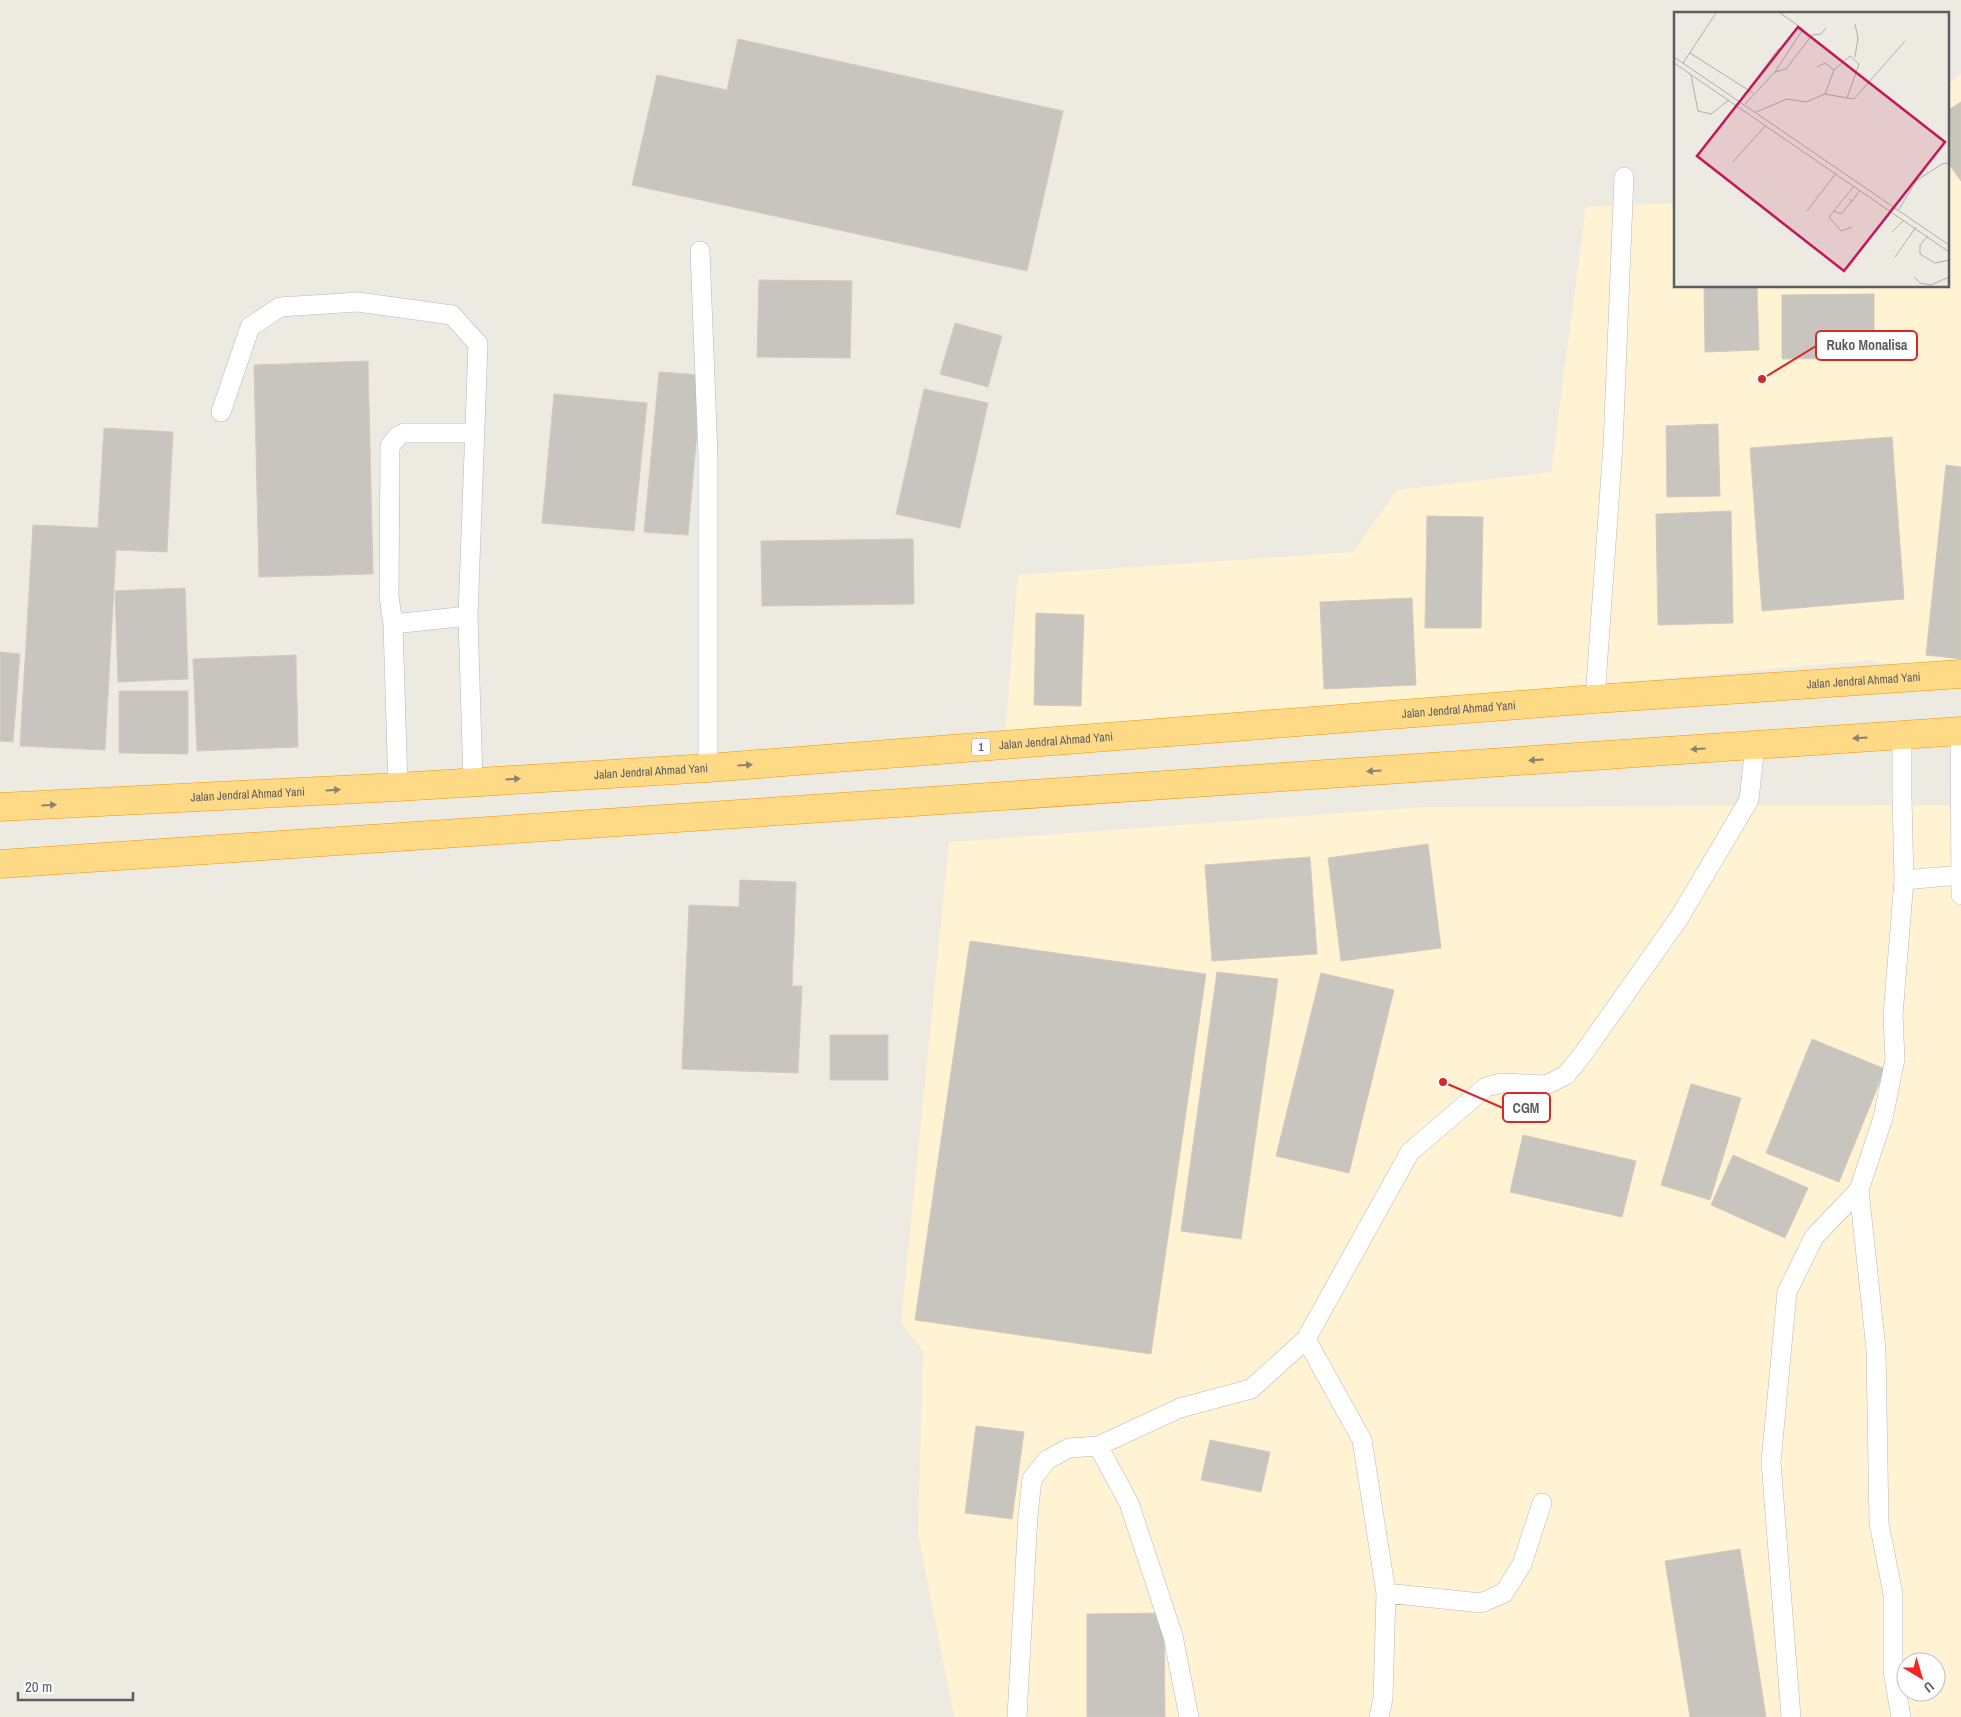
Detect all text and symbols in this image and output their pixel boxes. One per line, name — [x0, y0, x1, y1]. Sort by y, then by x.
inset map — [1674, 12, 1948, 288]
callout: Ruko Monalisa — [1816, 331, 1917, 360]
text: Ruko Monalisa — [1826, 336, 1908, 354]
street label: Jalan Jendral Ahmad Yani — [1806, 669, 1921, 693]
street label: Jalan Jendral Ahmad Yani — [1401, 697, 1516, 722]
street label: Jalan Jendral Ahmad Yani — [998, 729, 1113, 753]
one-way arrow — [1852, 734, 1868, 742]
road number: 1 — [972, 739, 990, 756]
one-way arrow — [1690, 745, 1706, 753]
one-way arrow — [1527, 756, 1543, 764]
street label: Jalan Jendral Ahmad Yani — [594, 760, 709, 783]
one-way arrow — [737, 760, 753, 768]
one-way arrow — [1365, 767, 1381, 775]
one-way arrow — [505, 775, 521, 783]
street label: Jalan Jendral Ahmad Yani — [190, 784, 305, 805]
one-way arrow — [326, 786, 342, 794]
one-way arrow — [41, 800, 57, 808]
callout: CGM — [1503, 1093, 1550, 1122]
text: CGM — [1513, 1099, 1539, 1117]
north arrow — [1896, 1652, 1946, 1702]
scale bar — [18, 1670, 132, 1702]
text: 20 m — [25, 1676, 52, 1697]
text: U — [1920, 1678, 1938, 1697]

